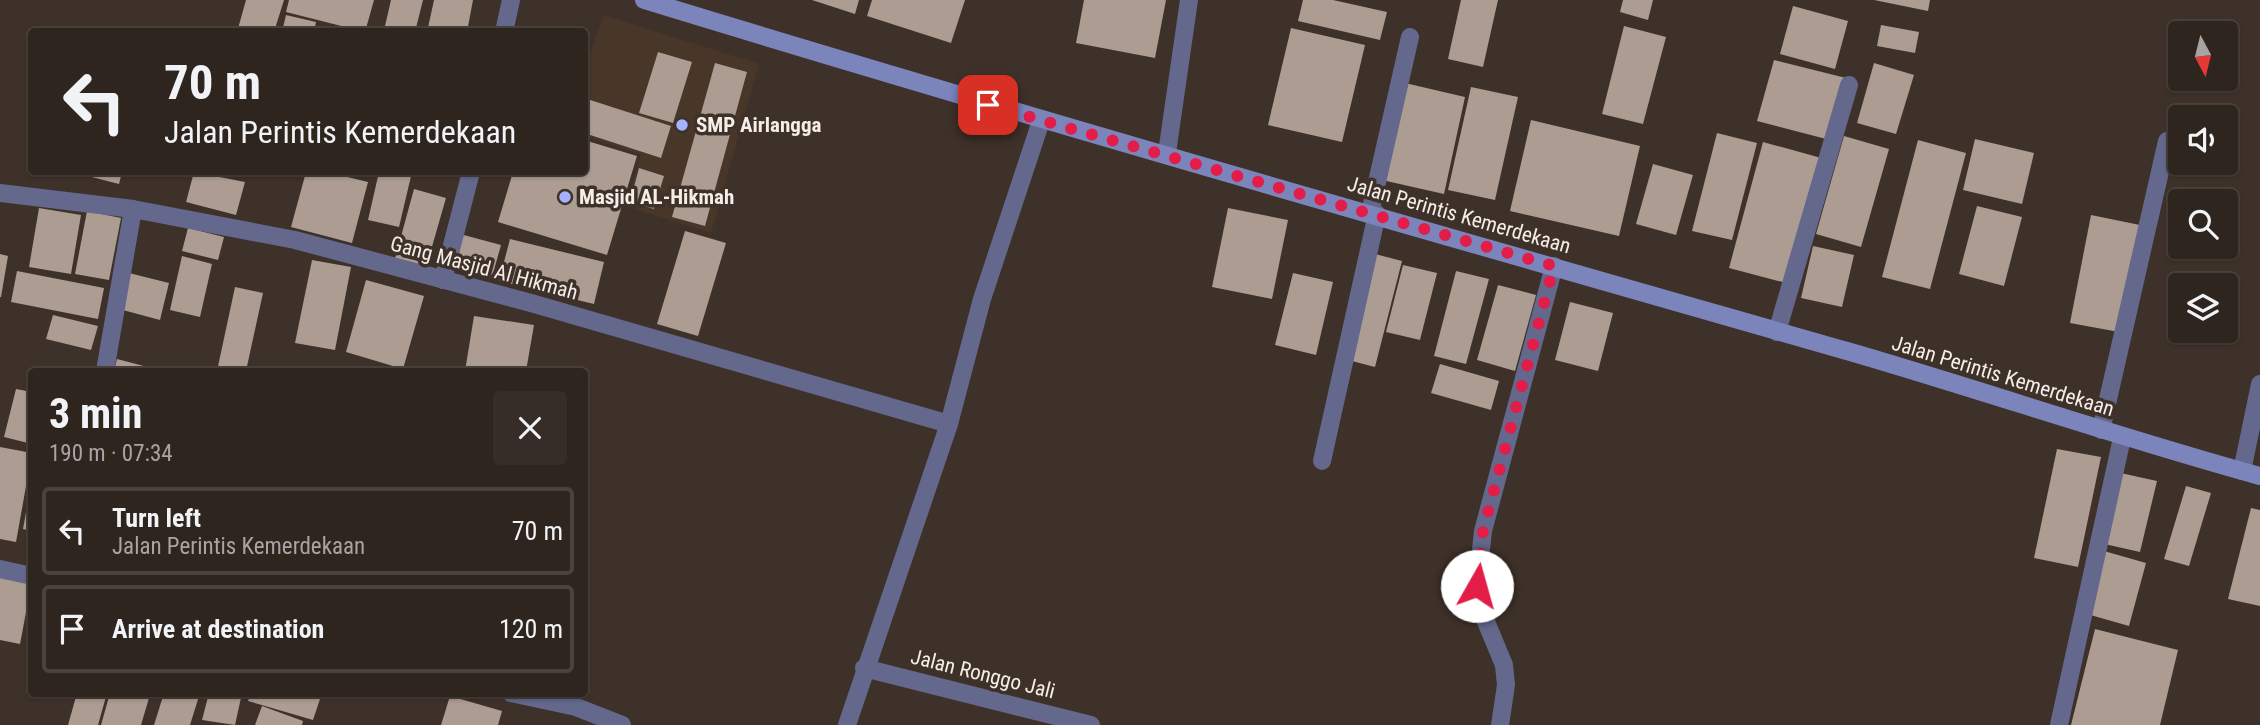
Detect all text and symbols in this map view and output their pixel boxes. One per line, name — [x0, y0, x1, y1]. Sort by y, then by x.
north arrow — [2168, 21, 2238, 91]
map controls — [2168, 21, 2238, 343]
text: 70 m — [164, 54, 261, 111]
icon: left — [49, 56, 140, 147]
pin — [958, 75, 1018, 135]
icon: arrive — [969, 86, 1007, 124]
button: sound — [2168, 105, 2238, 175]
text: Jalan Perintis Kemerdekaan — [164, 113, 516, 151]
place label: SMP Airlangga — [696, 113, 821, 137]
marker: SMP Airlangga — [674, 117, 690, 133]
street label: Jalan Perintis Kemerdekaan — [1345, 172, 1573, 258]
place label: Masjid AL-Hikmah — [579, 185, 734, 209]
marker: Masjid AL-Hikmah — [557, 189, 573, 205]
button: search — [2168, 189, 2238, 259]
street label: Gang Masjid Al Hikmah — [388, 231, 580, 305]
button: layers — [2168, 273, 2238, 343]
street label: Jalan Perintis Kemerdekaan — [1889, 331, 2117, 421]
text: 3 min — [49, 389, 142, 438]
button: close — [493, 391, 567, 465]
text: 190 m · 07:34 — [49, 440, 173, 467]
text: Turn left — [112, 503, 201, 533]
icon: left — [53, 512, 91, 550]
text: 70 m — [512, 516, 563, 546]
text: Jalan Perintis Kemerdekaan — [112, 533, 365, 560]
position arrow — [1440, 549, 1514, 623]
icon: arrive — [53, 610, 91, 648]
text: Arrive at destination — [112, 614, 324, 644]
text: 120 m — [499, 614, 563, 644]
street label: Jalan Ronggo Jali — [908, 644, 1058, 704]

